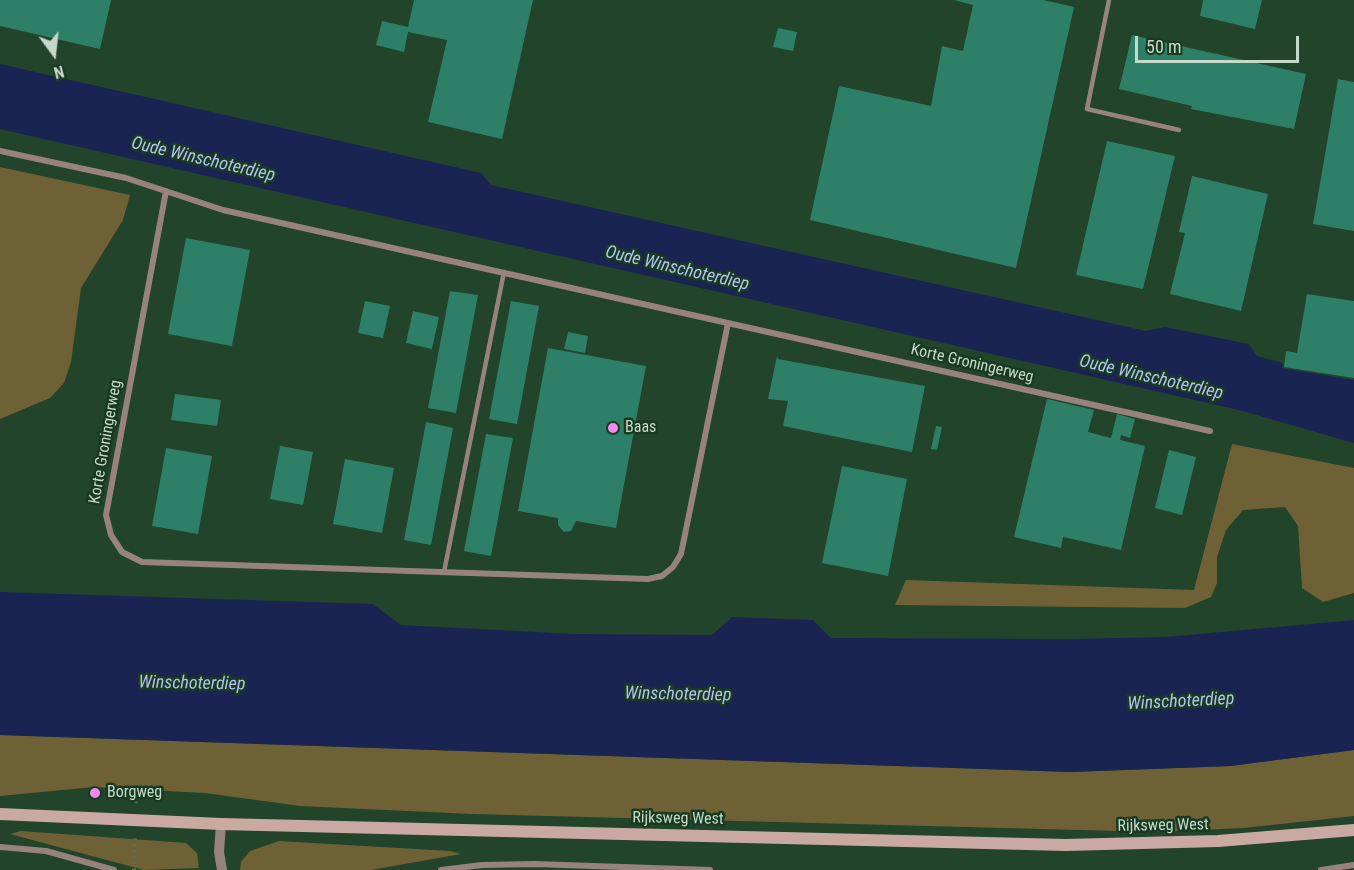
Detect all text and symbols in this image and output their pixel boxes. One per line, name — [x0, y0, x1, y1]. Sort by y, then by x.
north arrow — [24, 24, 84, 84]
scale bar — [1138, 24, 1302, 62]
text: 50 m — [1146, 36, 1181, 57]
text: N — [52, 61, 66, 82]
water label: Oude Winschoterdiep — [129, 133, 277, 187]
water label: Oude Winschoterdiep — [603, 242, 751, 296]
street label: Korte Groningerweg — [909, 341, 1035, 387]
water label: Oude Winschoterdiep — [1077, 351, 1225, 405]
street label: Korte Groningerweg — [86, 379, 126, 505]
place label: Baas — [625, 418, 656, 438]
marker: Baas — [606, 421, 620, 435]
water label: Winschoterdiep — [138, 672, 246, 696]
water label: Winschoterdiep — [624, 683, 732, 707]
water label: Winschoterdiep — [1127, 688, 1235, 716]
place label: Borgweg — [107, 783, 162, 803]
marker: Borgweg — [88, 786, 102, 800]
street label: Rijksweg West — [632, 809, 724, 829]
street label: Rijksweg West — [1117, 816, 1209, 836]

